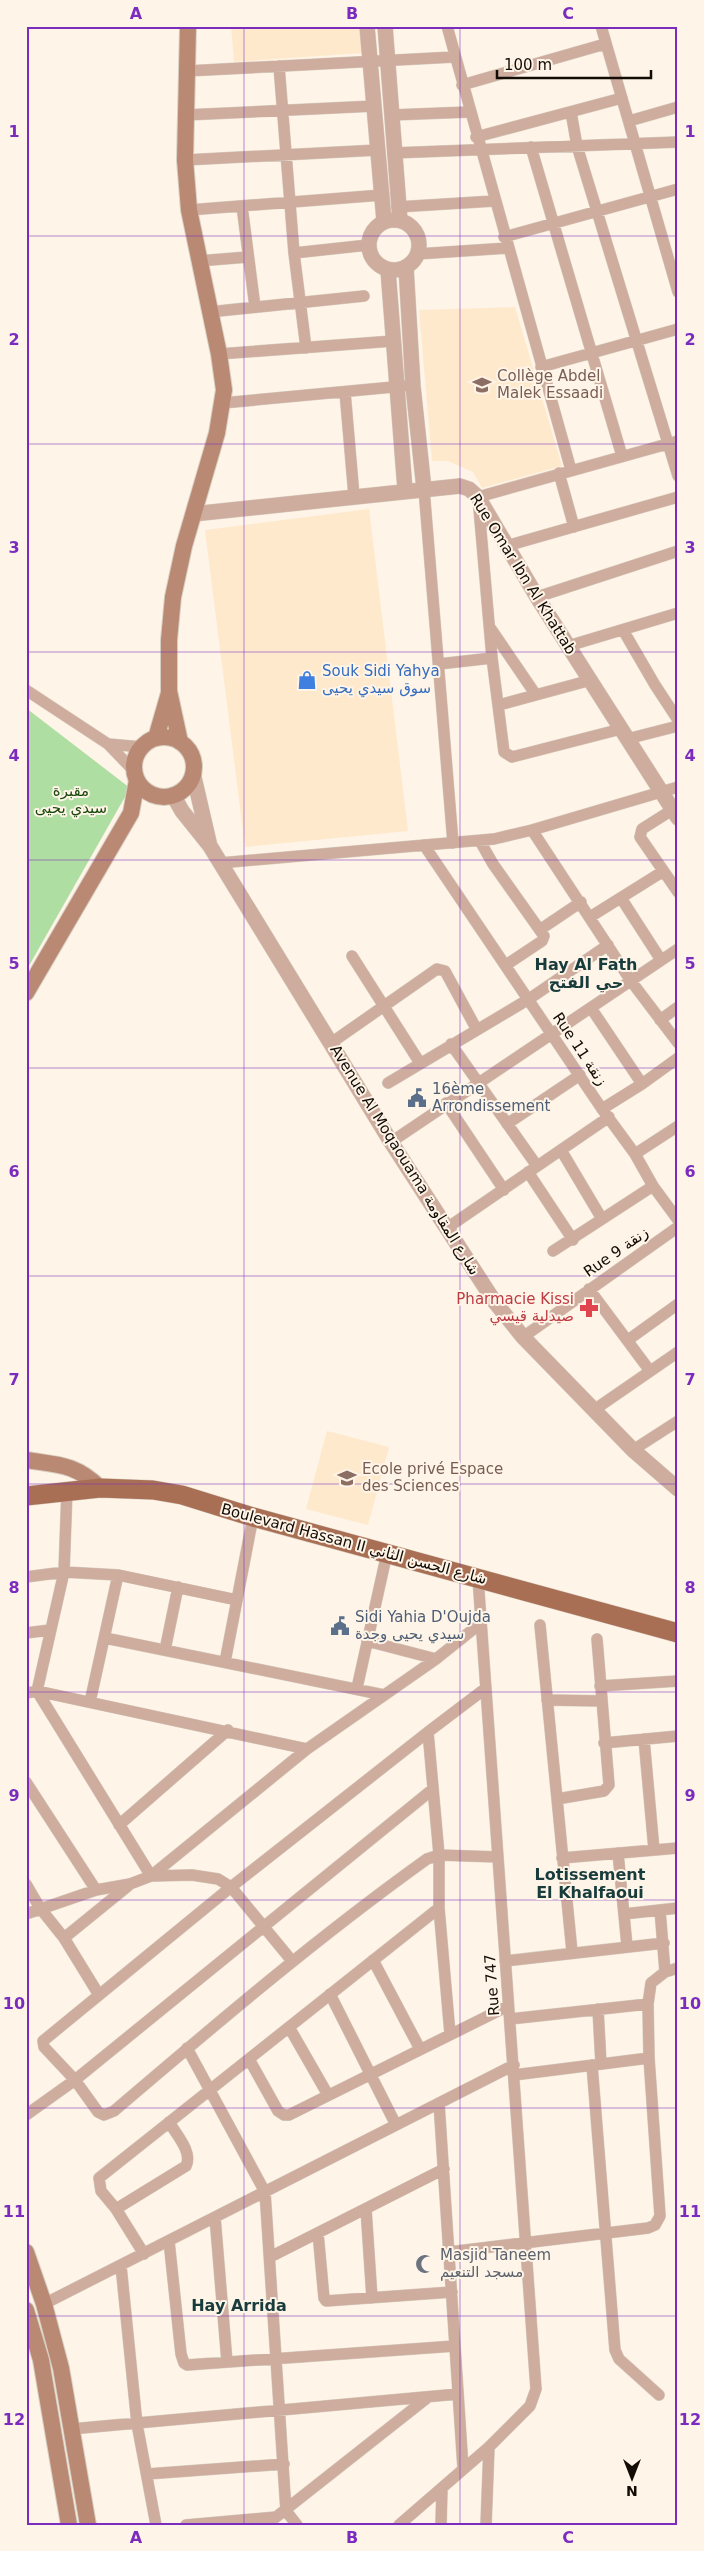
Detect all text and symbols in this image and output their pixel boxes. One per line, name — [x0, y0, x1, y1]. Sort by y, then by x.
text: A — [130, 4, 143, 23]
text: B — [346, 4, 358, 23]
text: C — [562, 4, 574, 23]
scale bar — [497, 48, 650, 80]
text: 100 m — [504, 56, 552, 74]
text: 1 — [8, 122, 20, 141]
text: 1 — [684, 122, 696, 141]
text: 2 — [8, 330, 20, 349]
text: 2 — [684, 330, 696, 349]
place label: Collège Abdel Malek Essaadi — [497, 367, 603, 402]
school or university icon: Collège Abdel Malek Essaadi — [471, 374, 493, 396]
street label: Rue Omar Ibn Al Khattab — [466, 490, 580, 658]
text: 3 — [8, 538, 20, 557]
text: 3 — [684, 538, 696, 557]
place label: Souk Sidi Yahya سوق سيدي يحيى — [322, 662, 440, 698]
shop icon: Souk Sidi Yahya سوق سيدي يحيى — [296, 669, 318, 691]
text: 4 — [8, 746, 20, 765]
text: 4 — [684, 746, 696, 765]
park label: مقبرة سيدي يحيى — [35, 782, 107, 818]
text: 5 — [8, 954, 20, 973]
text: 5 — [684, 954, 696, 973]
district label: Hay Al Fath حي الفتح — [535, 955, 637, 993]
street label: Rue 11 زنقة — [549, 1009, 611, 1089]
street label: Avenue Al Moqaouama شارع المقاومة — [326, 1042, 484, 1278]
place label: 16ème Arrondissement — [432, 1080, 551, 1115]
public building icon: 16ème Arrondissement — [406, 1087, 428, 1109]
text: 6 — [8, 1162, 20, 1181]
text: 6 — [684, 1162, 696, 1181]
street label: Rue 9 زنقة — [580, 1223, 652, 1281]
place label: Pharmacie Kissi صيدلية قيسي — [456, 1290, 574, 1326]
pharmacy icon: Pharmacie Kissi صيدلية قيسي — [578, 1297, 600, 1319]
text: 7 — [8, 1370, 20, 1389]
text: 7 — [684, 1370, 696, 1389]
place label: Ecole privé Espace des Sciences — [362, 1460, 503, 1495]
school or university icon: Ecole privé Espace des Sciences — [336, 1467, 358, 1489]
street label: Boulevard Hassan II شارع الحسن الثاني — [219, 1500, 489, 1589]
text: 8 — [8, 1578, 20, 1597]
text: 8 — [684, 1578, 696, 1597]
place label: Sidi Yahia D'Oujda سيدي يحيى وجدة — [355, 1608, 491, 1644]
public building icon: Sidi Yahia D'Oujda سيدي يحيى وجدة — [329, 1615, 351, 1637]
text: 9 — [8, 1786, 20, 1805]
text: 9 — [684, 1786, 696, 1805]
district label: Lotissement El Khalfaoui — [535, 1865, 646, 1902]
street label: Rue 747 — [481, 1954, 503, 2016]
text: 10 — [3, 1994, 25, 2013]
text: 10 — [679, 1994, 701, 2013]
text: 11 — [3, 2202, 25, 2221]
text: 11 — [679, 2202, 701, 2221]
place label: Masjid Taneem مسجد التنعيم — [440, 2246, 551, 2281]
mosque icon: Masjid Taneem مسجد التنعيم — [414, 2253, 436, 2275]
district label: Hay Arrida — [191, 2296, 287, 2315]
text: 12 — [3, 2410, 25, 2429]
text: 12 — [679, 2410, 701, 2429]
north arrow — [606, 2454, 656, 2504]
text: N — [626, 2483, 638, 2499]
text: A — [130, 2528, 143, 2547]
text: B — [346, 2528, 358, 2547]
text: C — [562, 2528, 574, 2547]

